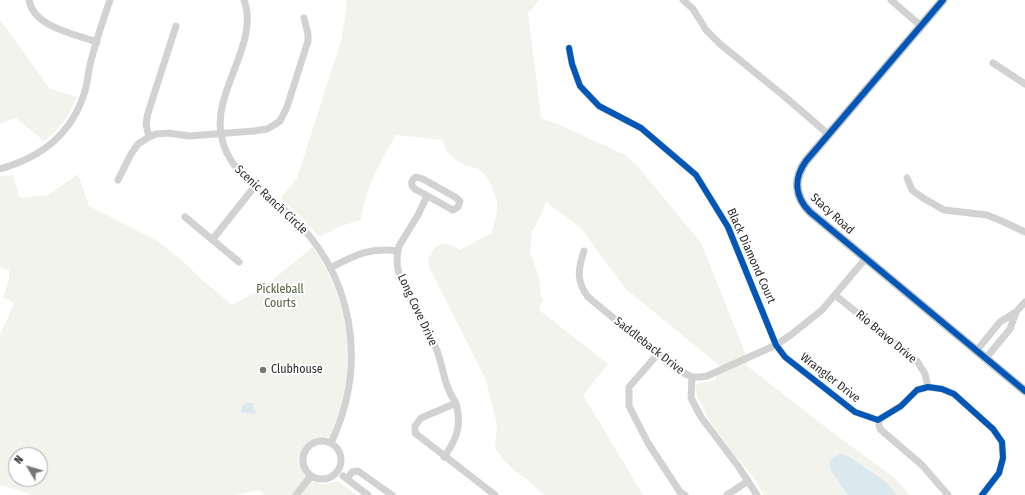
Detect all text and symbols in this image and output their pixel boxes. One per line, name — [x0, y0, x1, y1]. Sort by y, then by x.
street label: Scenic Ranch Circle — [232, 163, 310, 237]
street label: Stacy Road — [807, 191, 857, 237]
street label: Black Diamond Court — [724, 206, 778, 306]
street label: Long Cove Drive — [394, 272, 440, 348]
park label: Pickleball Courts — [256, 283, 304, 311]
street label: Rio Bravo Drive — [853, 308, 919, 366]
street label: Saddleback Drive — [611, 314, 687, 378]
street label: Wrangler Drive — [797, 350, 863, 406]
place label: Clubhouse — [271, 363, 323, 377]
marker: Clubhouse — [258, 365, 268, 375]
north arrow — [8, 447, 48, 487]
text: N — [12, 453, 26, 467]

